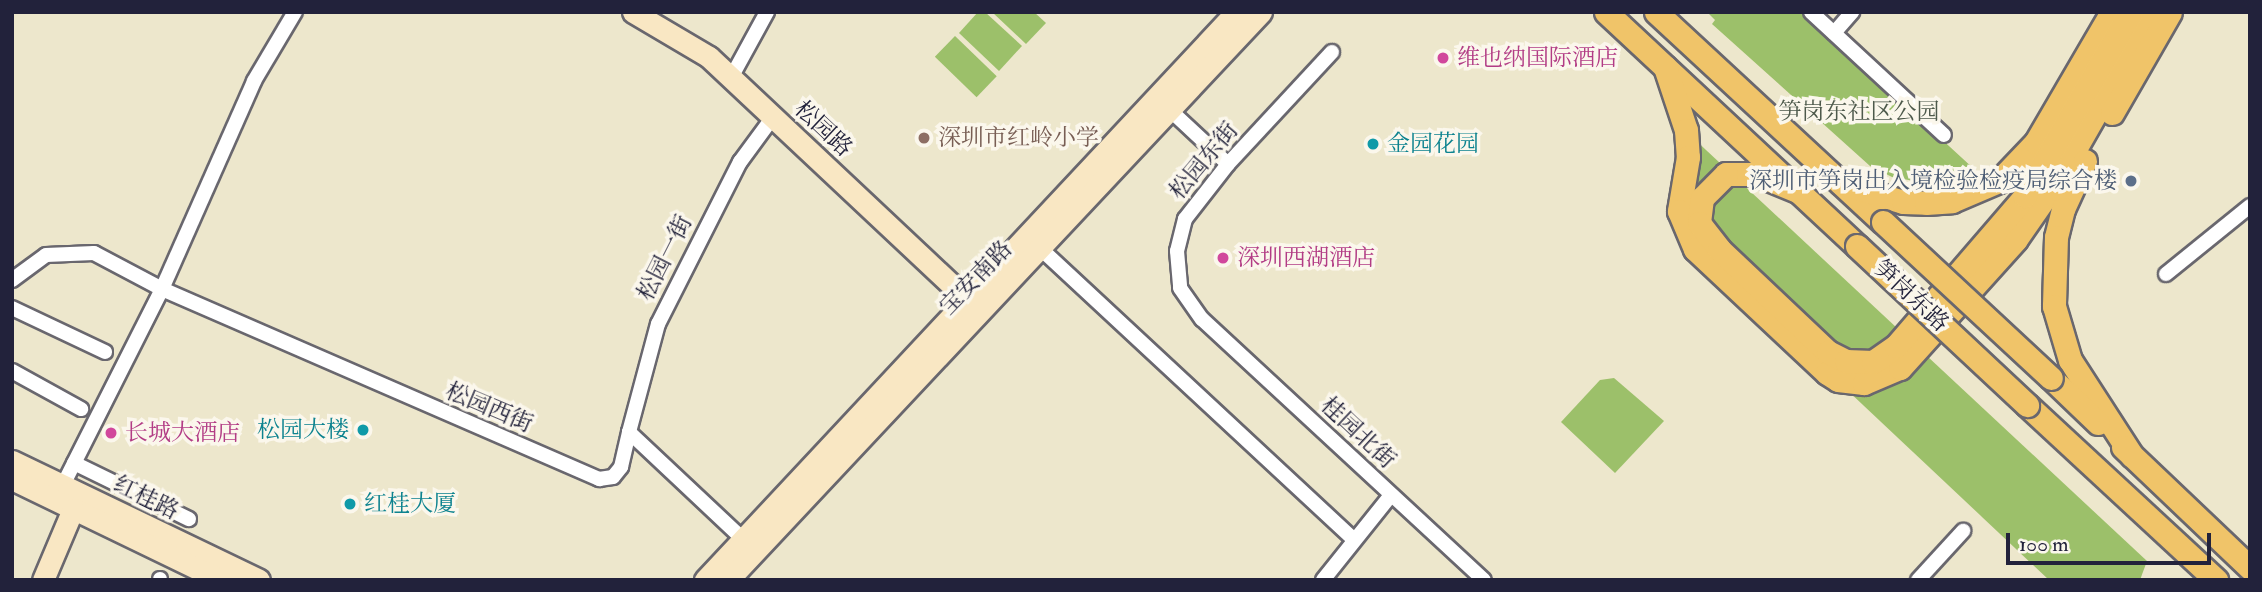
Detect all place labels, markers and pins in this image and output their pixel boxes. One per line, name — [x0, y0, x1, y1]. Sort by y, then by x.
place label: 维也纳国际酒店 — [1457, 44, 1618, 72]
marker: 维也纳国际酒店 — [1435, 50, 1451, 66]
place label: 深圳市红岭小学 — [938, 124, 1099, 152]
marker: 深圳市红岭小学 — [916, 130, 932, 146]
place label: 金园花园 — [1387, 130, 1479, 158]
marker: 金园花园 — [1365, 136, 1381, 152]
place label: 深圳市笋岗出入境检验检疫局综合楼 — [1749, 167, 2117, 195]
marker: 深圳市笋岗出入境检验检疫局综合楼 — [2123, 173, 2139, 189]
place label: 深圳西湖酒店 — [1237, 244, 1375, 272]
marker: 深圳西湖酒店 — [1215, 250, 1231, 266]
place label: 松园大楼 — [257, 416, 349, 444]
place label: 长城大酒店 — [125, 419, 240, 447]
marker: 松园大楼 — [355, 422, 371, 438]
marker: 长城大酒店 — [103, 425, 119, 441]
place label: 红桂大厦 — [364, 490, 456, 518]
marker: 红桂大厦 — [342, 496, 358, 512]

